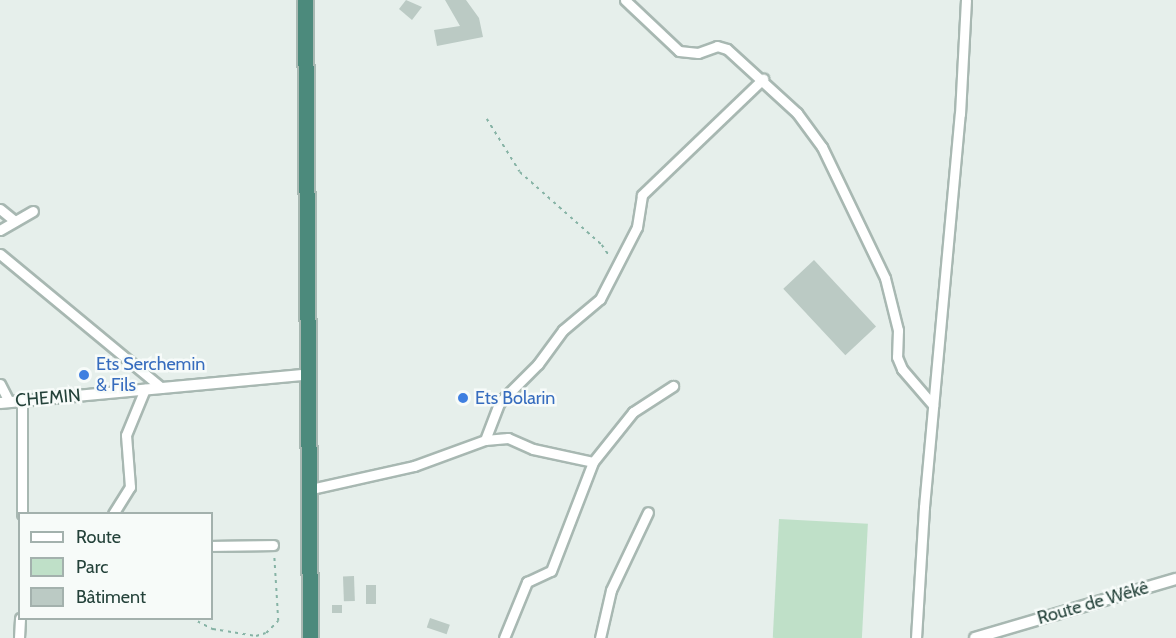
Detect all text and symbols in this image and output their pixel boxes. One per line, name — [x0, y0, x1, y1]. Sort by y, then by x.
place label: Ets Serchemin & Fils — [96, 354, 205, 397]
marker: Ets Serchemin & Fils — [77, 368, 91, 382]
street label: CHEMIN — [14, 384, 82, 412]
place label: Ets Bolarin — [475, 387, 555, 409]
marker: Ets Bolarin — [456, 391, 470, 405]
legend — [18, 512, 213, 620]
text: Route — [76, 526, 121, 548]
text: Parc — [76, 556, 108, 578]
street label: Route de Wêkê — [1035, 577, 1151, 629]
text: Bâtiment — [76, 586, 146, 608]

